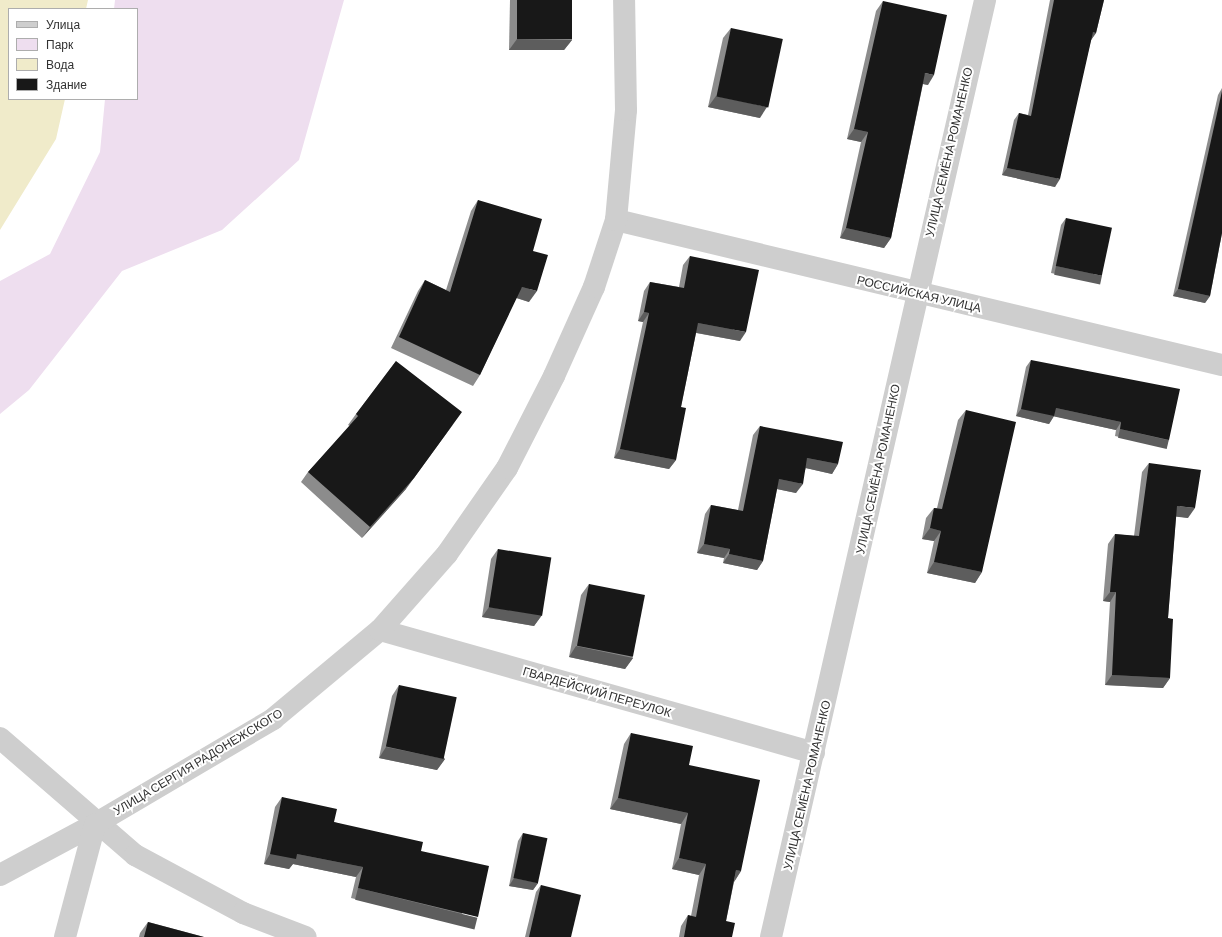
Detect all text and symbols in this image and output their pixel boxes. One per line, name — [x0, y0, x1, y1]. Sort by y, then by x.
legend — [8, 8, 138, 100]
text: Улица — [46, 17, 80, 31]
text: Парк — [46, 37, 73, 51]
text: Вода — [46, 57, 74, 71]
street label: УЛИЦА СЕМЁНА РОМАНЕНКО — [922, 66, 976, 238]
text: Здание — [46, 77, 87, 91]
street label: РОССИЙСКАЯ УЛИЦА — [856, 273, 982, 315]
street label: УЛИЦА СЕМЁНА РОМАНЕНКО — [853, 383, 903, 555]
street label: ГВАРДЕЙСКИЙ ПЕРЕУЛОК — [521, 664, 673, 720]
street label: УЛИЦА СЕМЁНА РОМАНЕНКО — [780, 699, 834, 871]
street label: УЛИЦА СЕРГИЯ РАДОНЕЖСКОГО — [111, 706, 285, 818]

